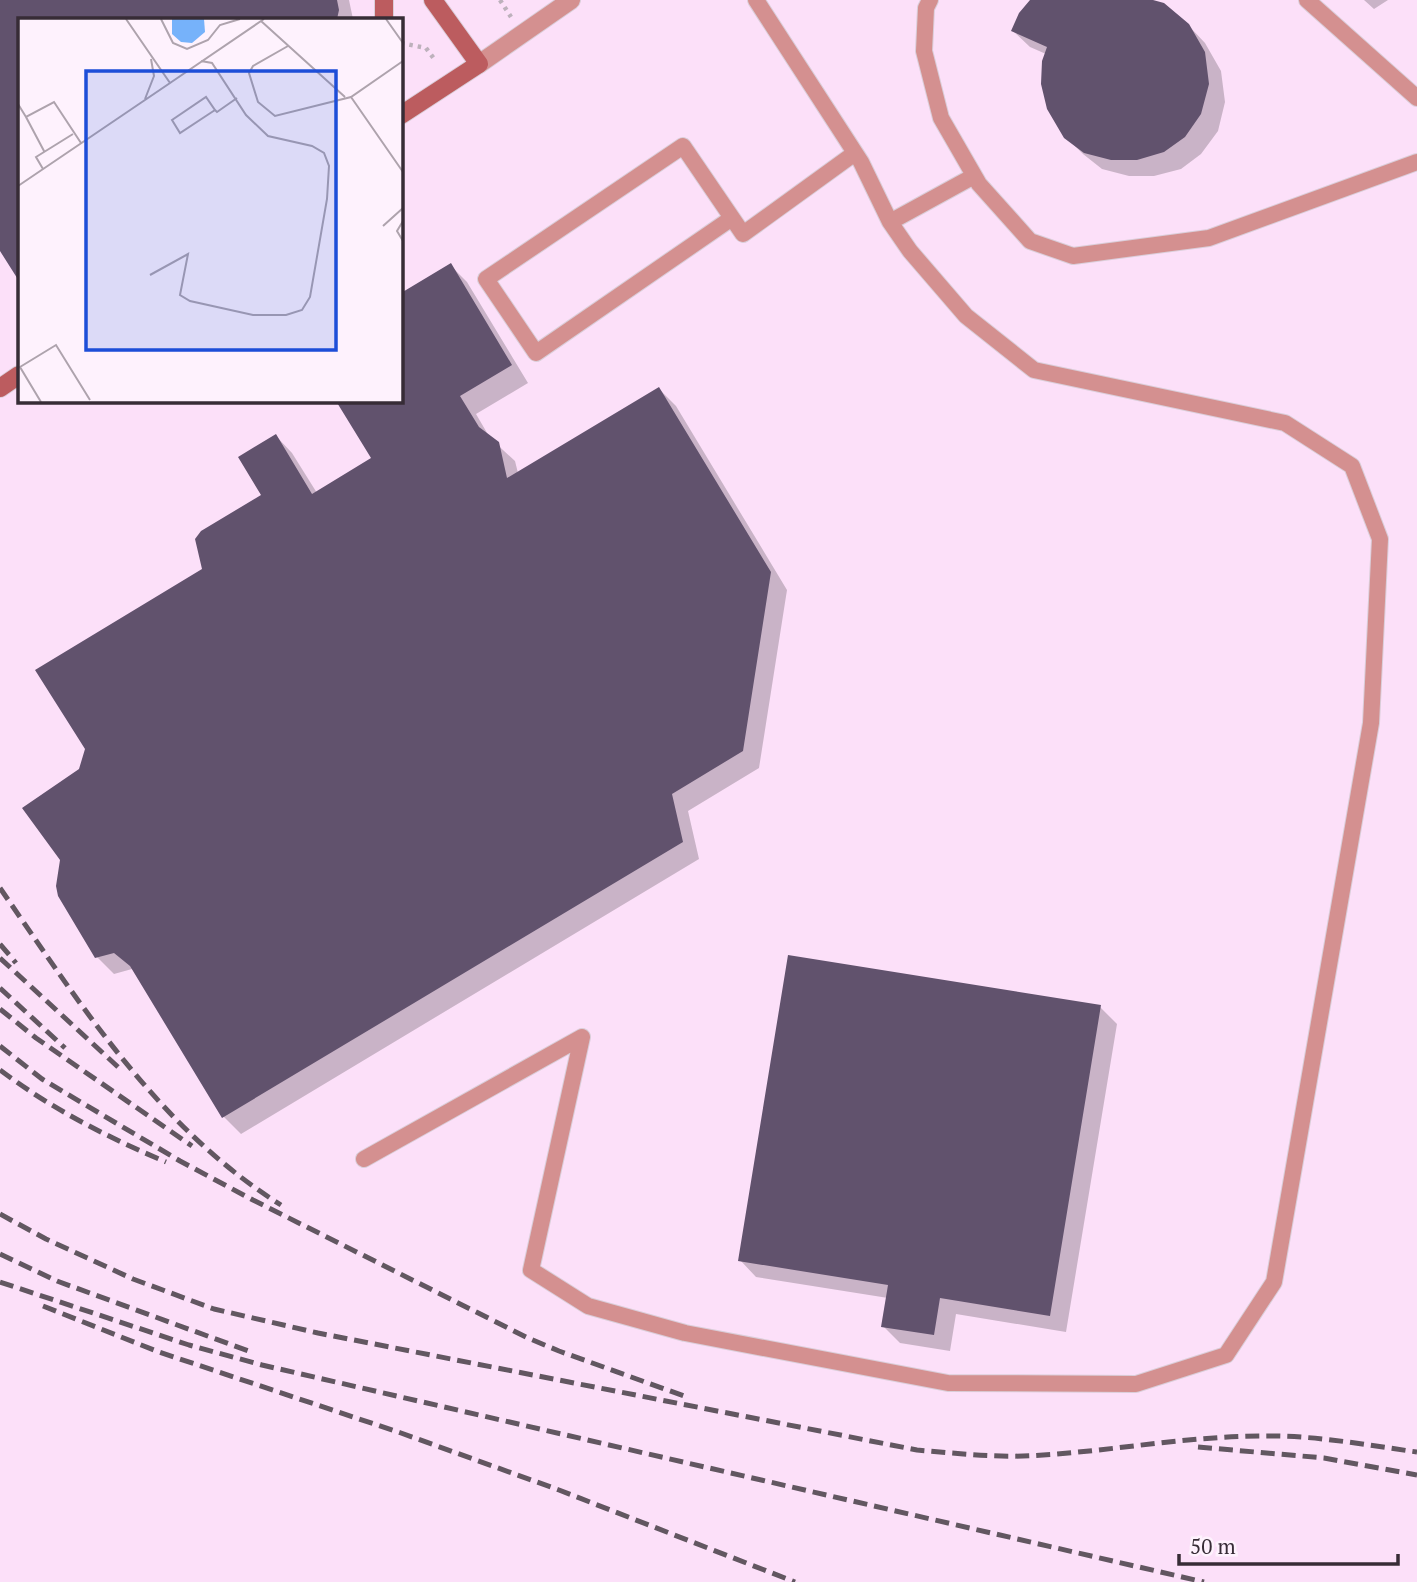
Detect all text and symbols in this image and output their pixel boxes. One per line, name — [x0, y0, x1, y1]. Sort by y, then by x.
inset map — [18, 18, 402, 402]
scale bar — [1179, 1522, 1398, 1566]
text: 50 m — [1190, 1532, 1236, 1560]

